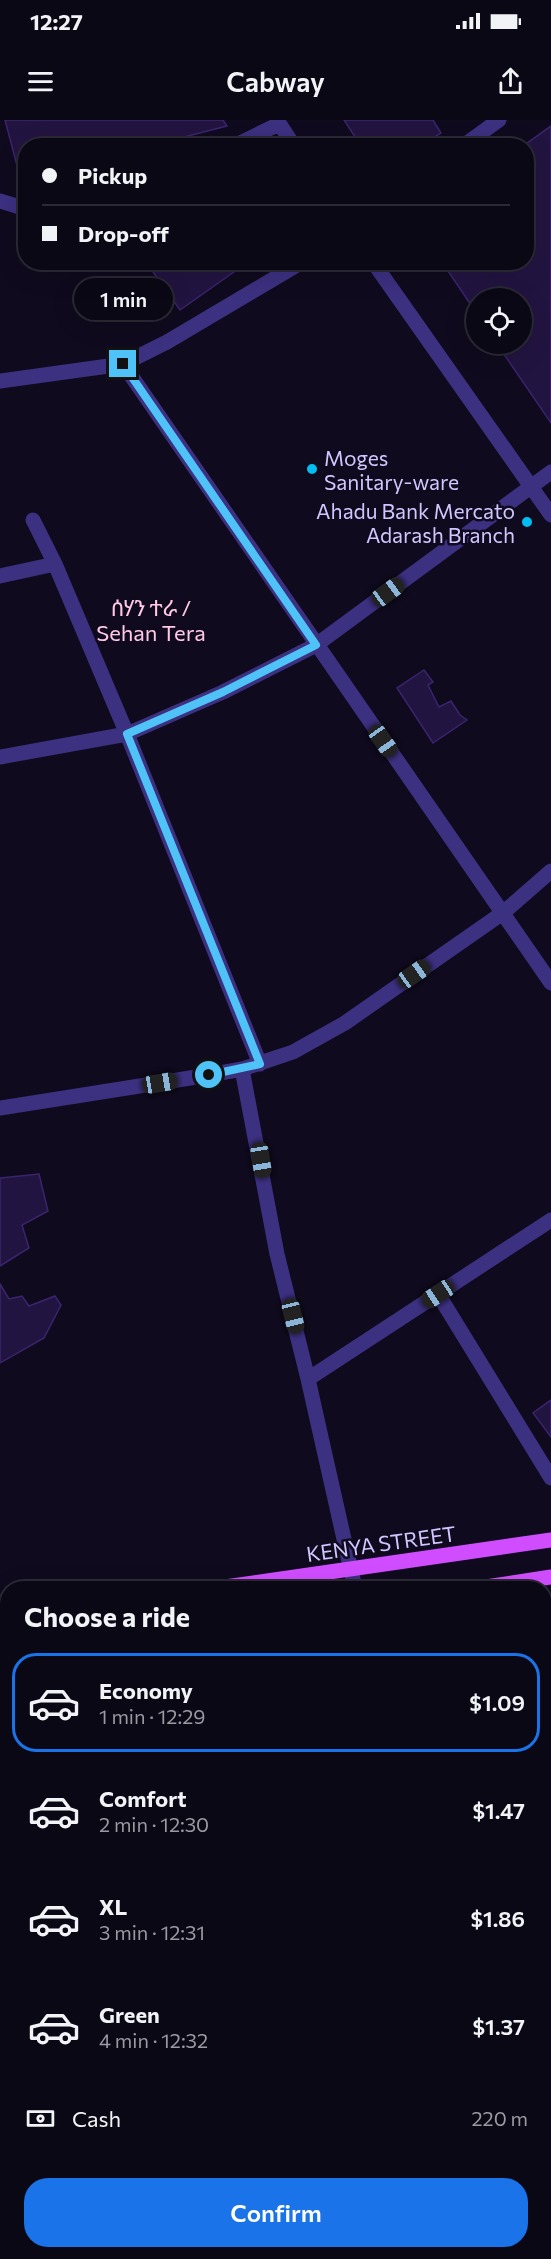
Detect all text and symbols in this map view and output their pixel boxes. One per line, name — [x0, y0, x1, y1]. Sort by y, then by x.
text: 12:27 — [30, 8, 83, 35]
icon: menu — [24, 65, 57, 98]
text: Cabway — [226, 65, 325, 98]
icon: share — [494, 65, 527, 98]
text: Pickup — [78, 162, 147, 189]
text: Drop-off — [78, 220, 169, 247]
callout: 1 min — [74, 277, 172, 319]
text: 1 min — [100, 287, 147, 311]
map controls — [466, 288, 532, 354]
button: locate — [466, 288, 532, 354]
route end — [109, 350, 136, 377]
place label: Moges Sanitary-ware — [324, 445, 459, 494]
marker: Moges Sanitary-ware — [305, 462, 319, 476]
place label: Ahadu Bank Mercato Adarash Branch — [316, 498, 515, 547]
marker: Ahadu Bank Mercato Adarash Branch — [520, 515, 534, 529]
car — [368, 574, 408, 610]
district label: ሰሃን ተራ / Sehan Tera — [96, 594, 206, 646]
car — [365, 721, 401, 761]
car — [394, 956, 434, 992]
route start — [195, 1061, 222, 1088]
car — [141, 1071, 179, 1095]
car — [249, 1141, 273, 1179]
car — [418, 1277, 458, 1311]
car — [280, 1296, 306, 1336]
street label: KENYA STREET — [305, 1520, 457, 1566]
text: Choose a ride — [24, 1600, 190, 1633]
icon: car — [27, 1676, 81, 1730]
text: Economy — [99, 1677, 193, 1704]
text: $1.09 — [469, 1689, 525, 1716]
text: 1 min · 12:29 — [99, 1704, 205, 1728]
icon: car — [27, 1784, 81, 1838]
text: Comfort — [99, 1785, 187, 1812]
text: $1.47 — [472, 1797, 525, 1824]
text: 2 min · 12:30 — [99, 1812, 209, 1836]
icon: car — [27, 1892, 81, 1946]
text: XL — [99, 1893, 127, 1920]
text: $1.86 — [470, 1905, 525, 1932]
text: 3 min · 12:31 — [99, 1920, 205, 1944]
icon: car — [27, 2000, 81, 2054]
text: Green — [99, 2001, 160, 2028]
text: $1.37 — [473, 2013, 525, 2040]
text: 4 min · 12:32 — [99, 2028, 208, 2052]
icon: cash — [24, 2102, 57, 2135]
text: Cash — [72, 2105, 121, 2132]
text: 220 m — [472, 2106, 528, 2130]
button: Confirm — [24, 2178, 528, 2247]

